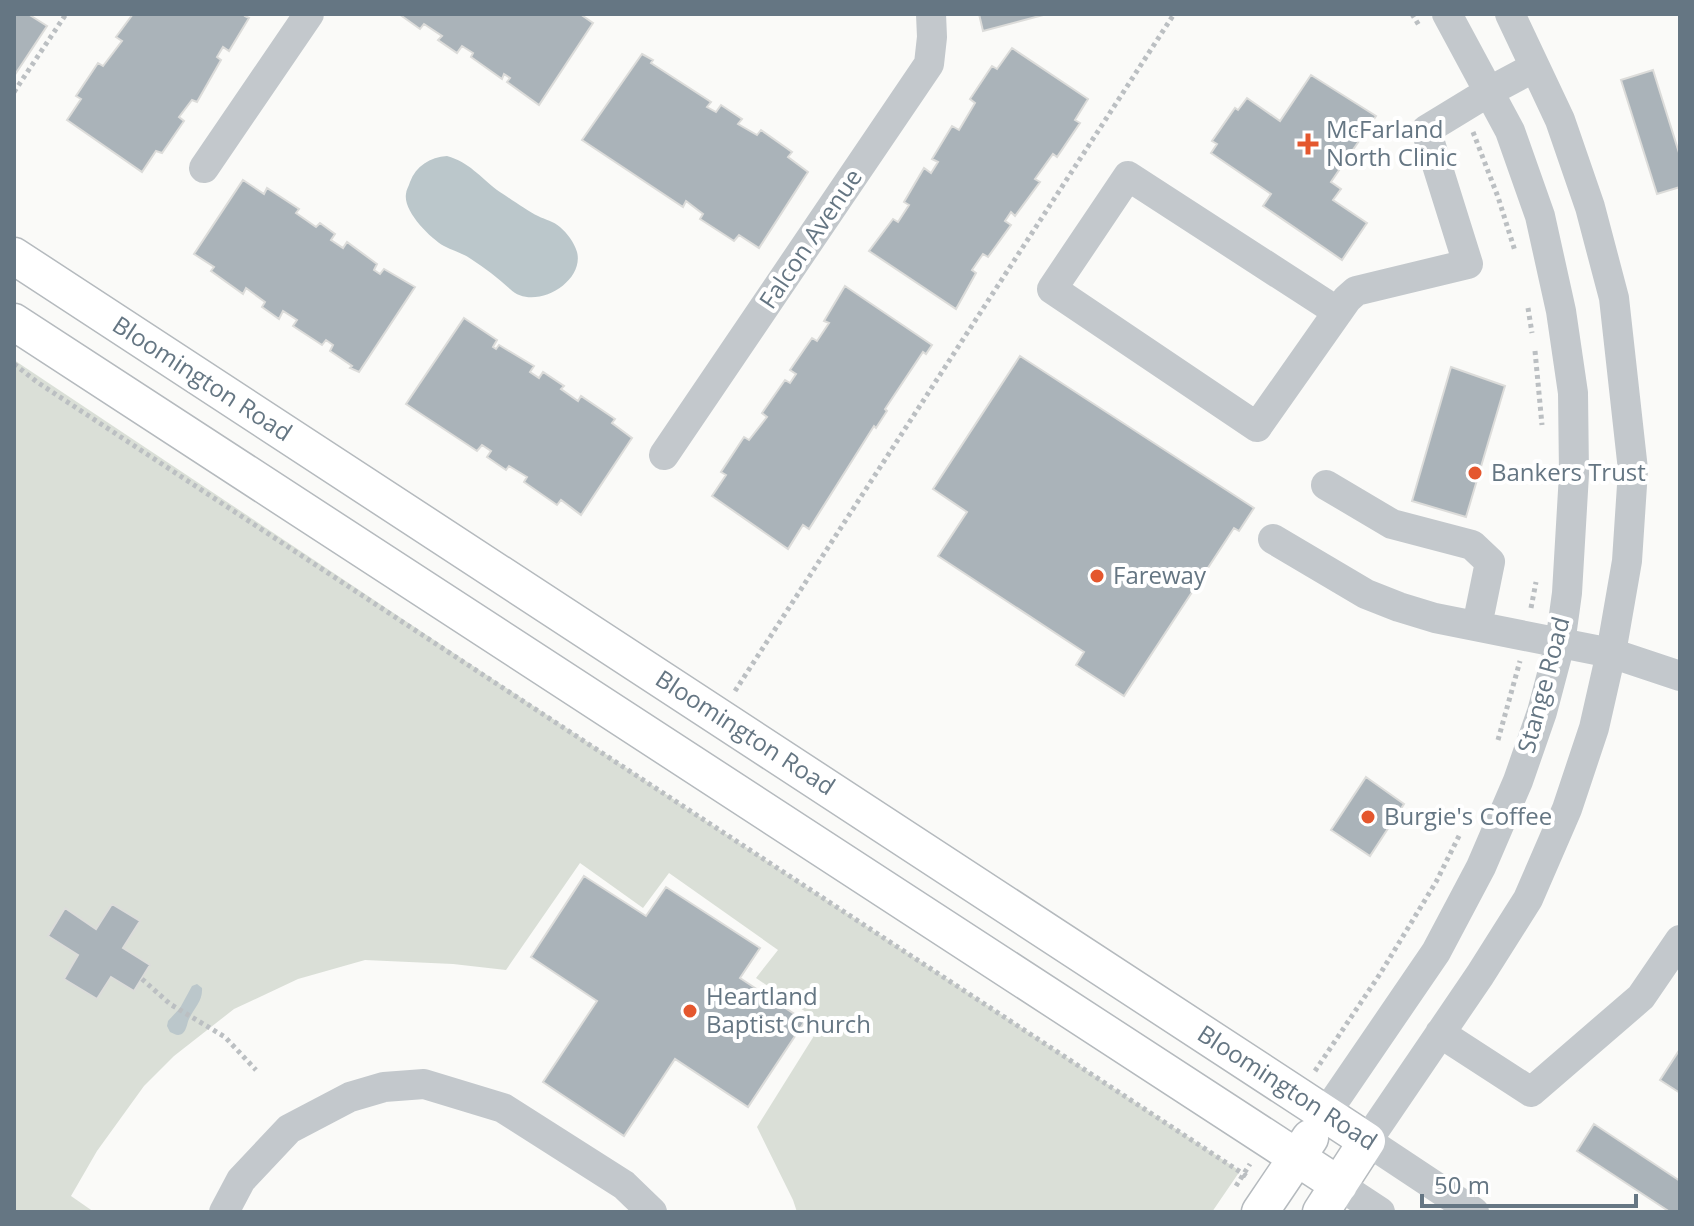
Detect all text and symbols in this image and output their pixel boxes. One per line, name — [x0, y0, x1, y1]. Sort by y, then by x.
place label: McFarland North Clinic — [1326, 112, 1457, 173]
marker: McFarland North Clinic — [1297, 133, 1319, 155]
street label: Falcon Avenue — [751, 162, 869, 315]
street label: Bloomington Road — [107, 307, 299, 448]
place label: Bankers Trust — [1491, 455, 1646, 488]
marker: Bankers Trust — [1466, 464, 1484, 482]
place label: Fareway — [1113, 558, 1207, 591]
marker: Fareway — [1088, 567, 1106, 585]
street label: Stange Road — [1509, 613, 1577, 756]
street label: Bloomington Road — [650, 661, 842, 802]
place label: Burgie's Coffee — [1384, 799, 1552, 832]
marker: Burgie's Coffee — [1359, 808, 1377, 826]
place label: Heartland Baptist Church — [706, 979, 871, 1040]
marker: Heartland Baptist Church — [681, 1002, 699, 1020]
street label: Bloomington Road — [1192, 1016, 1384, 1157]
scale bar — [1422, 1158, 1636, 1208]
text: 50 m — [1434, 1168, 1490, 1201]

